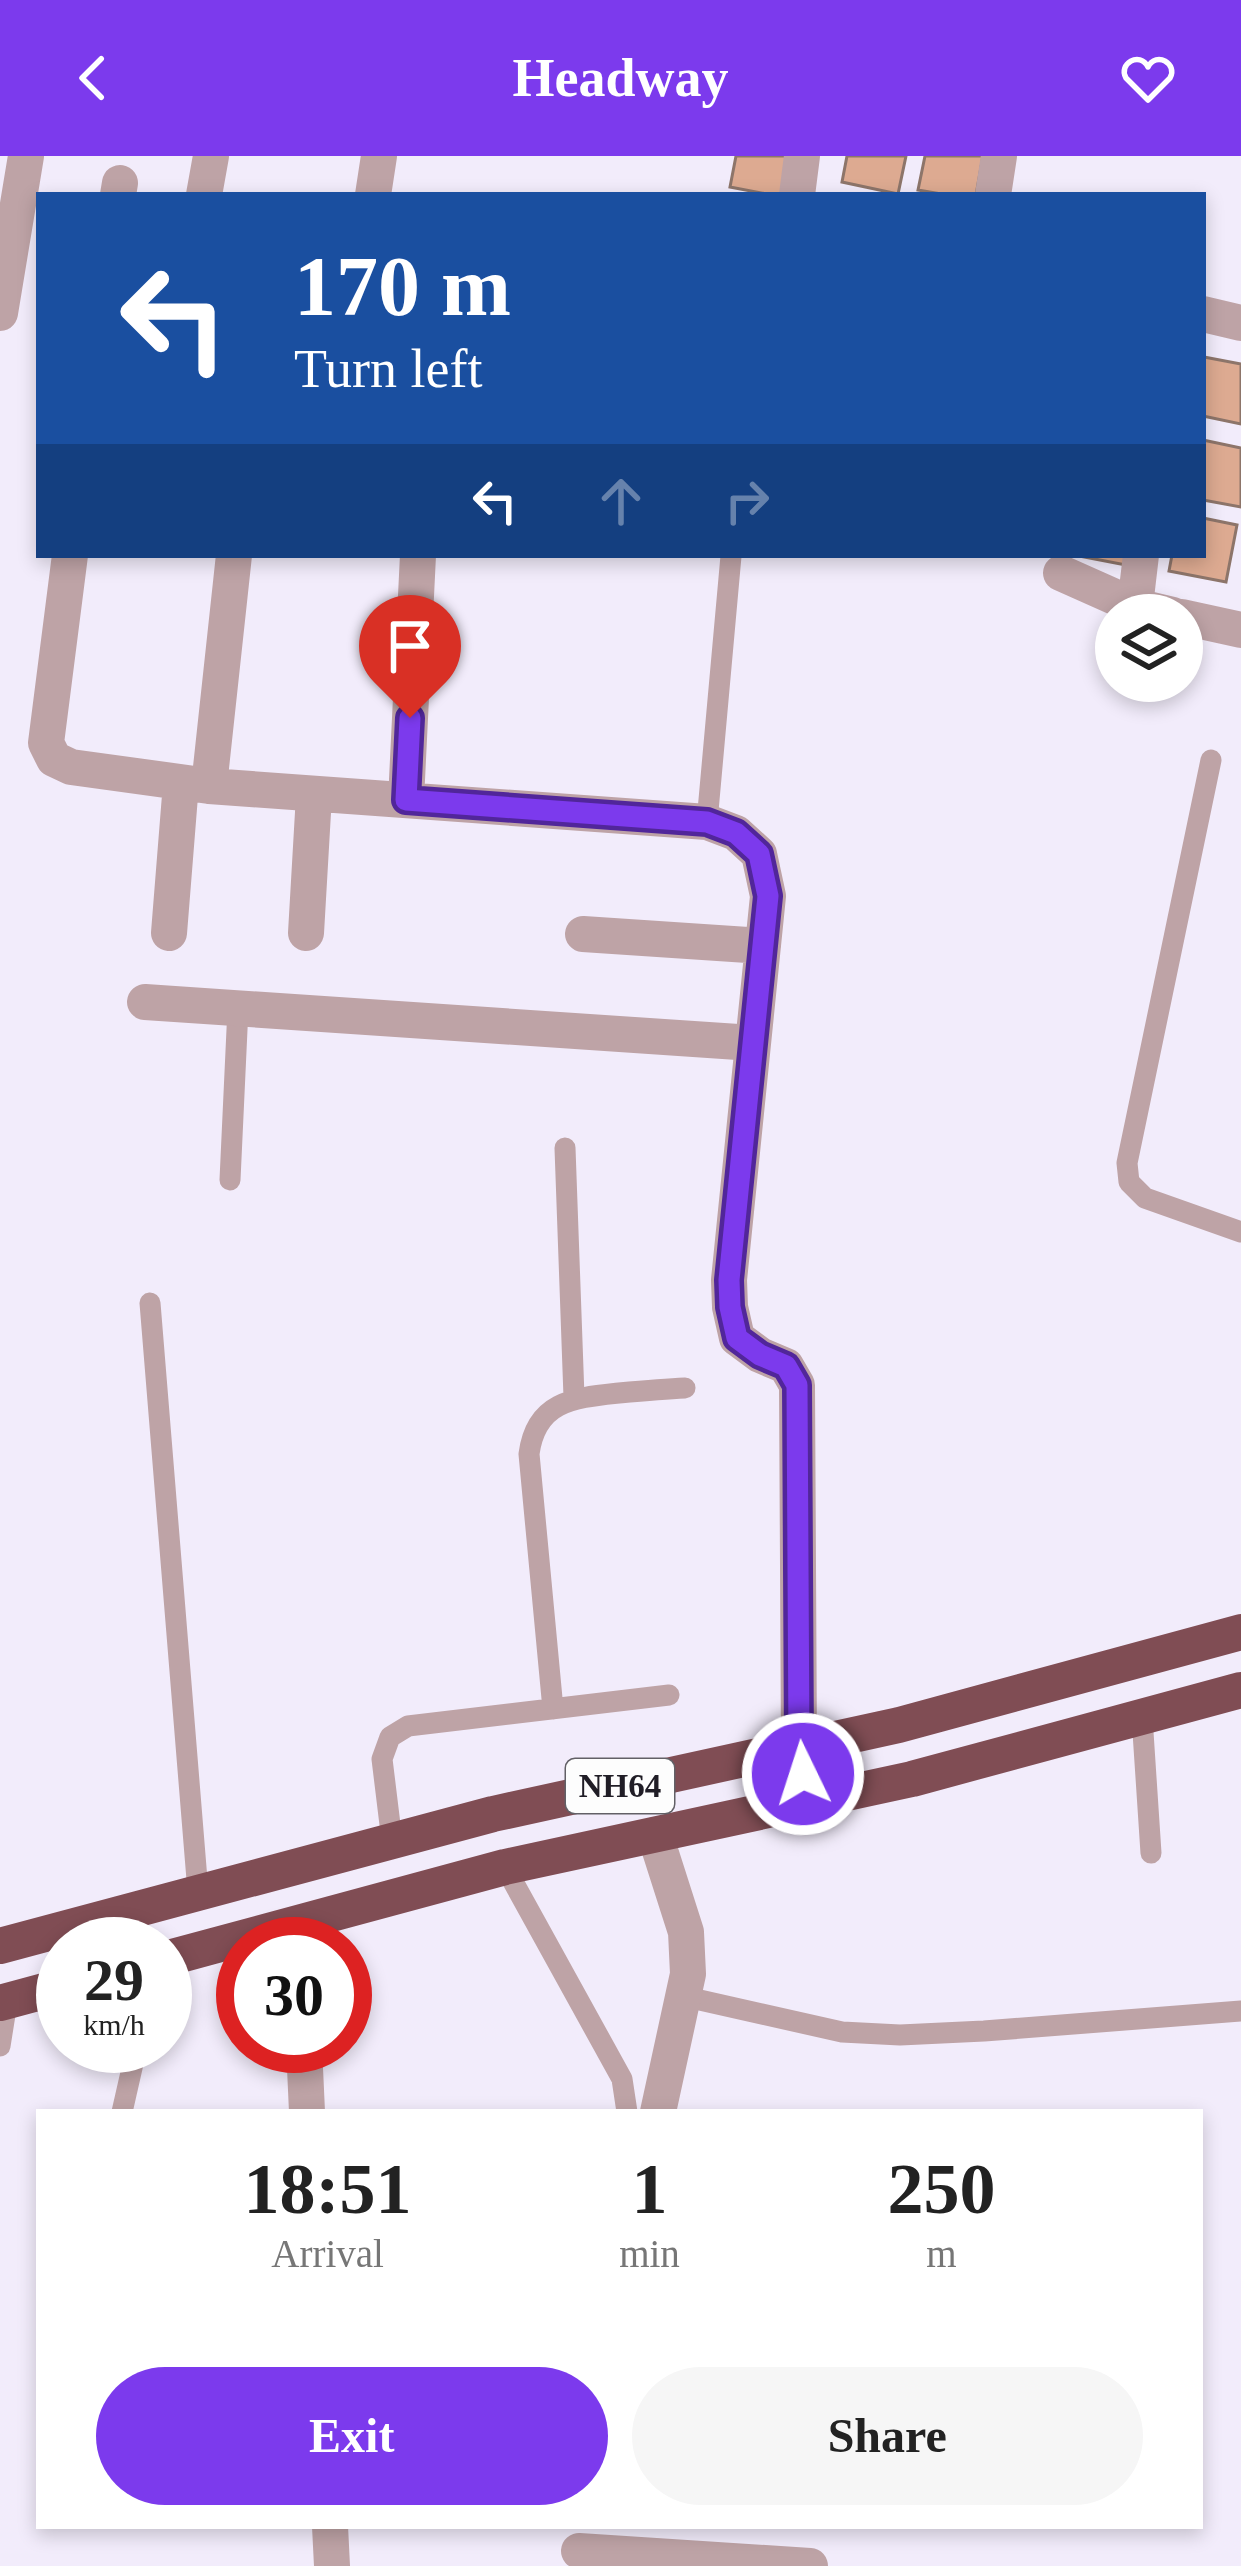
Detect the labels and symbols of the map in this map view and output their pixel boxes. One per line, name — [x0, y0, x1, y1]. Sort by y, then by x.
pin — [359, 595, 461, 718]
position arrow — [740, 1711, 866, 1837]
road number: NH64 — [566, 1759, 674, 1813]
speed limit sign: 30 — [216, 1917, 372, 2073]

